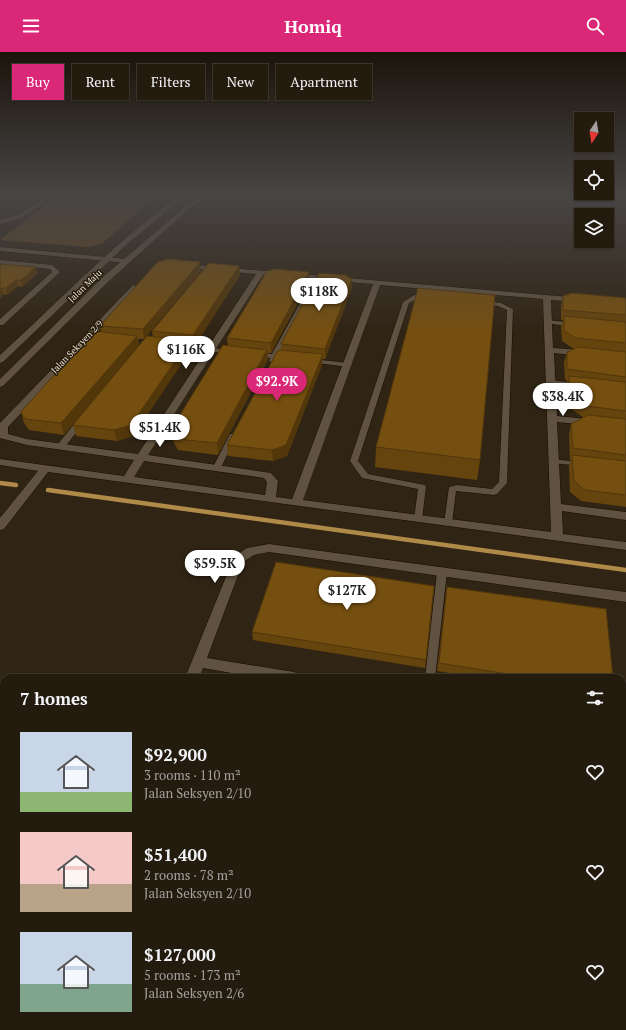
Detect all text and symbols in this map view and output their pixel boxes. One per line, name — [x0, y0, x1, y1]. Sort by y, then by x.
text: Homiq — [284, 14, 342, 38]
icon: menu — [20, 15, 42, 37]
icon: search — [584, 15, 606, 37]
chip: Buy — [12, 64, 64, 100]
chip: Rent — [72, 64, 129, 100]
chip: Filters — [137, 64, 205, 100]
chip: New — [213, 64, 268, 100]
chip: Apartment — [276, 64, 372, 100]
north arrow — [574, 112, 614, 152]
map controls — [574, 112, 614, 248]
button: locate — [574, 160, 614, 200]
button: layers — [574, 208, 614, 248]
street label: Jalan Maju — [66, 267, 104, 305]
pin: $118K — [291, 278, 347, 312]
text: $118K — [300, 282, 338, 300]
street label: Jalan Seksyen 2/9 — [49, 318, 106, 376]
pin: $116K — [158, 336, 214, 370]
text: $116K — [167, 340, 205, 358]
pin: $92.9K — [244, 368, 310, 402]
text: $92.9K — [256, 372, 298, 390]
pin: $38.4K — [530, 383, 596, 417]
text: $38.4K — [542, 387, 584, 405]
pin: $51.4K — [127, 414, 193, 448]
text: $51.4K — [139, 418, 181, 436]
pin: $59.5K — [182, 550, 248, 584]
text: $59.5K — [194, 554, 236, 572]
pin: $127K — [319, 577, 375, 611]
text: $127K — [328, 581, 366, 599]
text: 7 homes — [20, 687, 88, 710]
icon: filters — [584, 687, 606, 709]
text: $92,900 — [144, 743, 207, 766]
icon: home — [52, 748, 100, 796]
icon: heart — [584, 761, 606, 783]
text: 3 rooms · 110 m² — [144, 766, 241, 784]
text: Jalan Seksyen 2/10 — [144, 784, 251, 802]
text: $51,400 — [144, 843, 207, 866]
icon: home — [52, 848, 100, 896]
icon: heart — [584, 861, 606, 883]
text: 2 rooms · 78 m² — [144, 866, 234, 884]
text: Jalan Seksyen 2/10 — [144, 884, 251, 902]
text: $127,000 — [144, 943, 216, 966]
icon: home — [52, 948, 100, 996]
icon: heart — [584, 961, 606, 983]
text: 5 rooms · 173 m² — [144, 966, 241, 984]
text: Jalan Seksyen 2/6 — [144, 984, 244, 1002]

